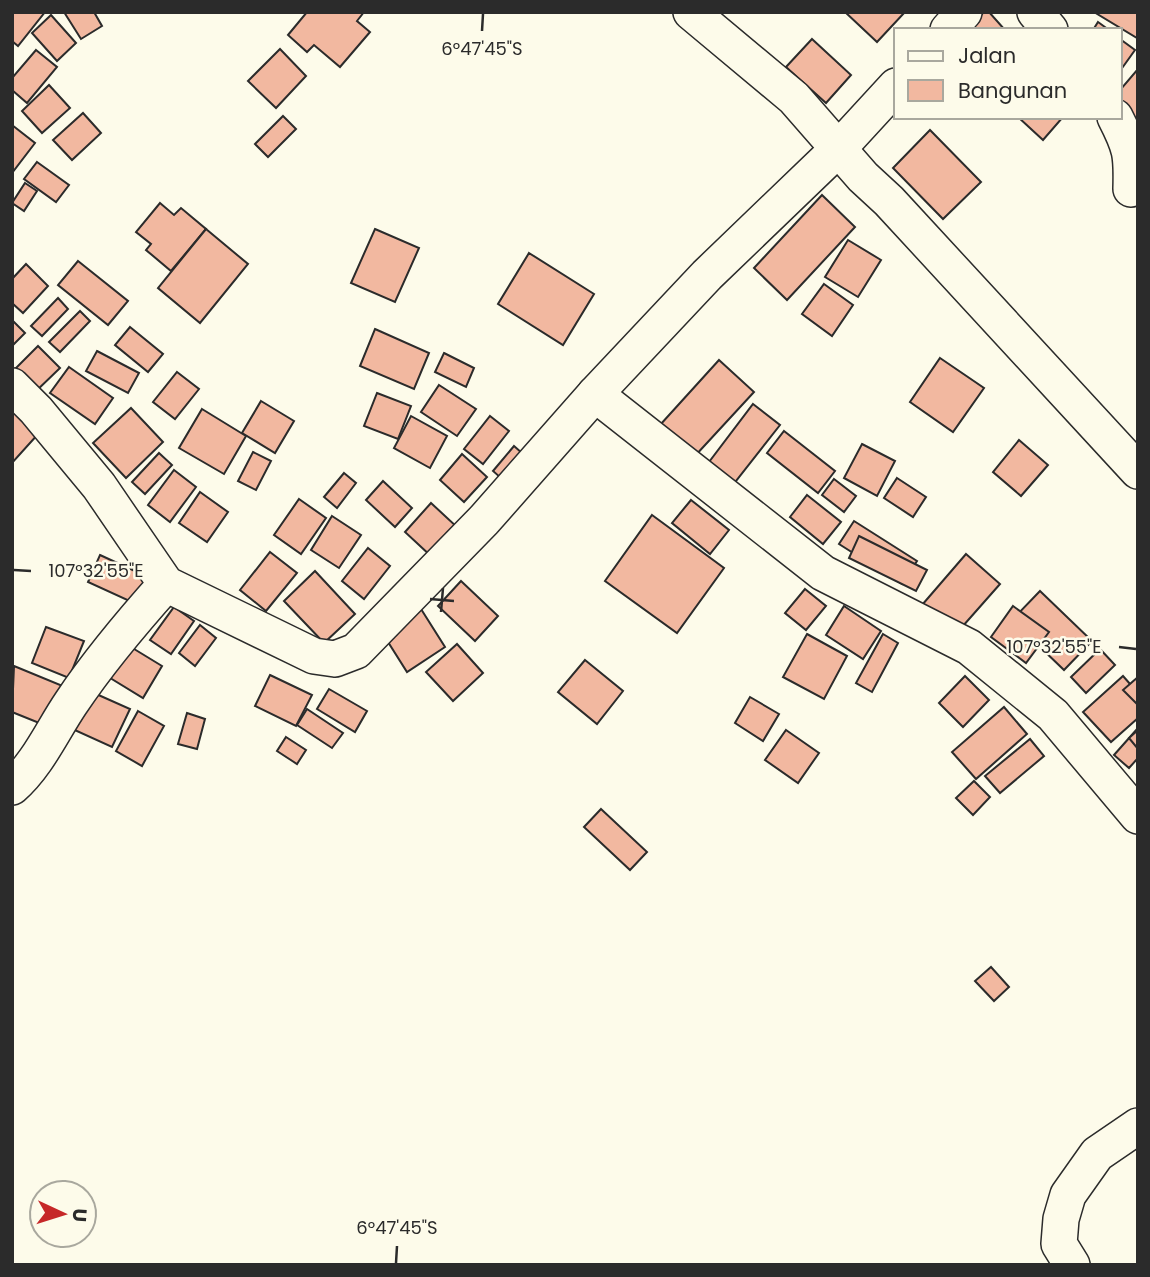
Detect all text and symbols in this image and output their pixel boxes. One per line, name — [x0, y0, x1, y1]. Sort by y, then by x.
legend — [894, 28, 1122, 119]
text: 6°47'45"S — [441, 36, 523, 61]
text: Jalan — [958, 41, 1016, 70]
text: Bangunan — [958, 76, 1067, 105]
text: 107°32'55"E — [48, 558, 144, 583]
text: 107°32'55"E — [1006, 634, 1102, 659]
north arrow — [28, 1179, 98, 1249]
text: U — [66, 1208, 93, 1223]
text: 6°47'45"S — [356, 1215, 438, 1240]

